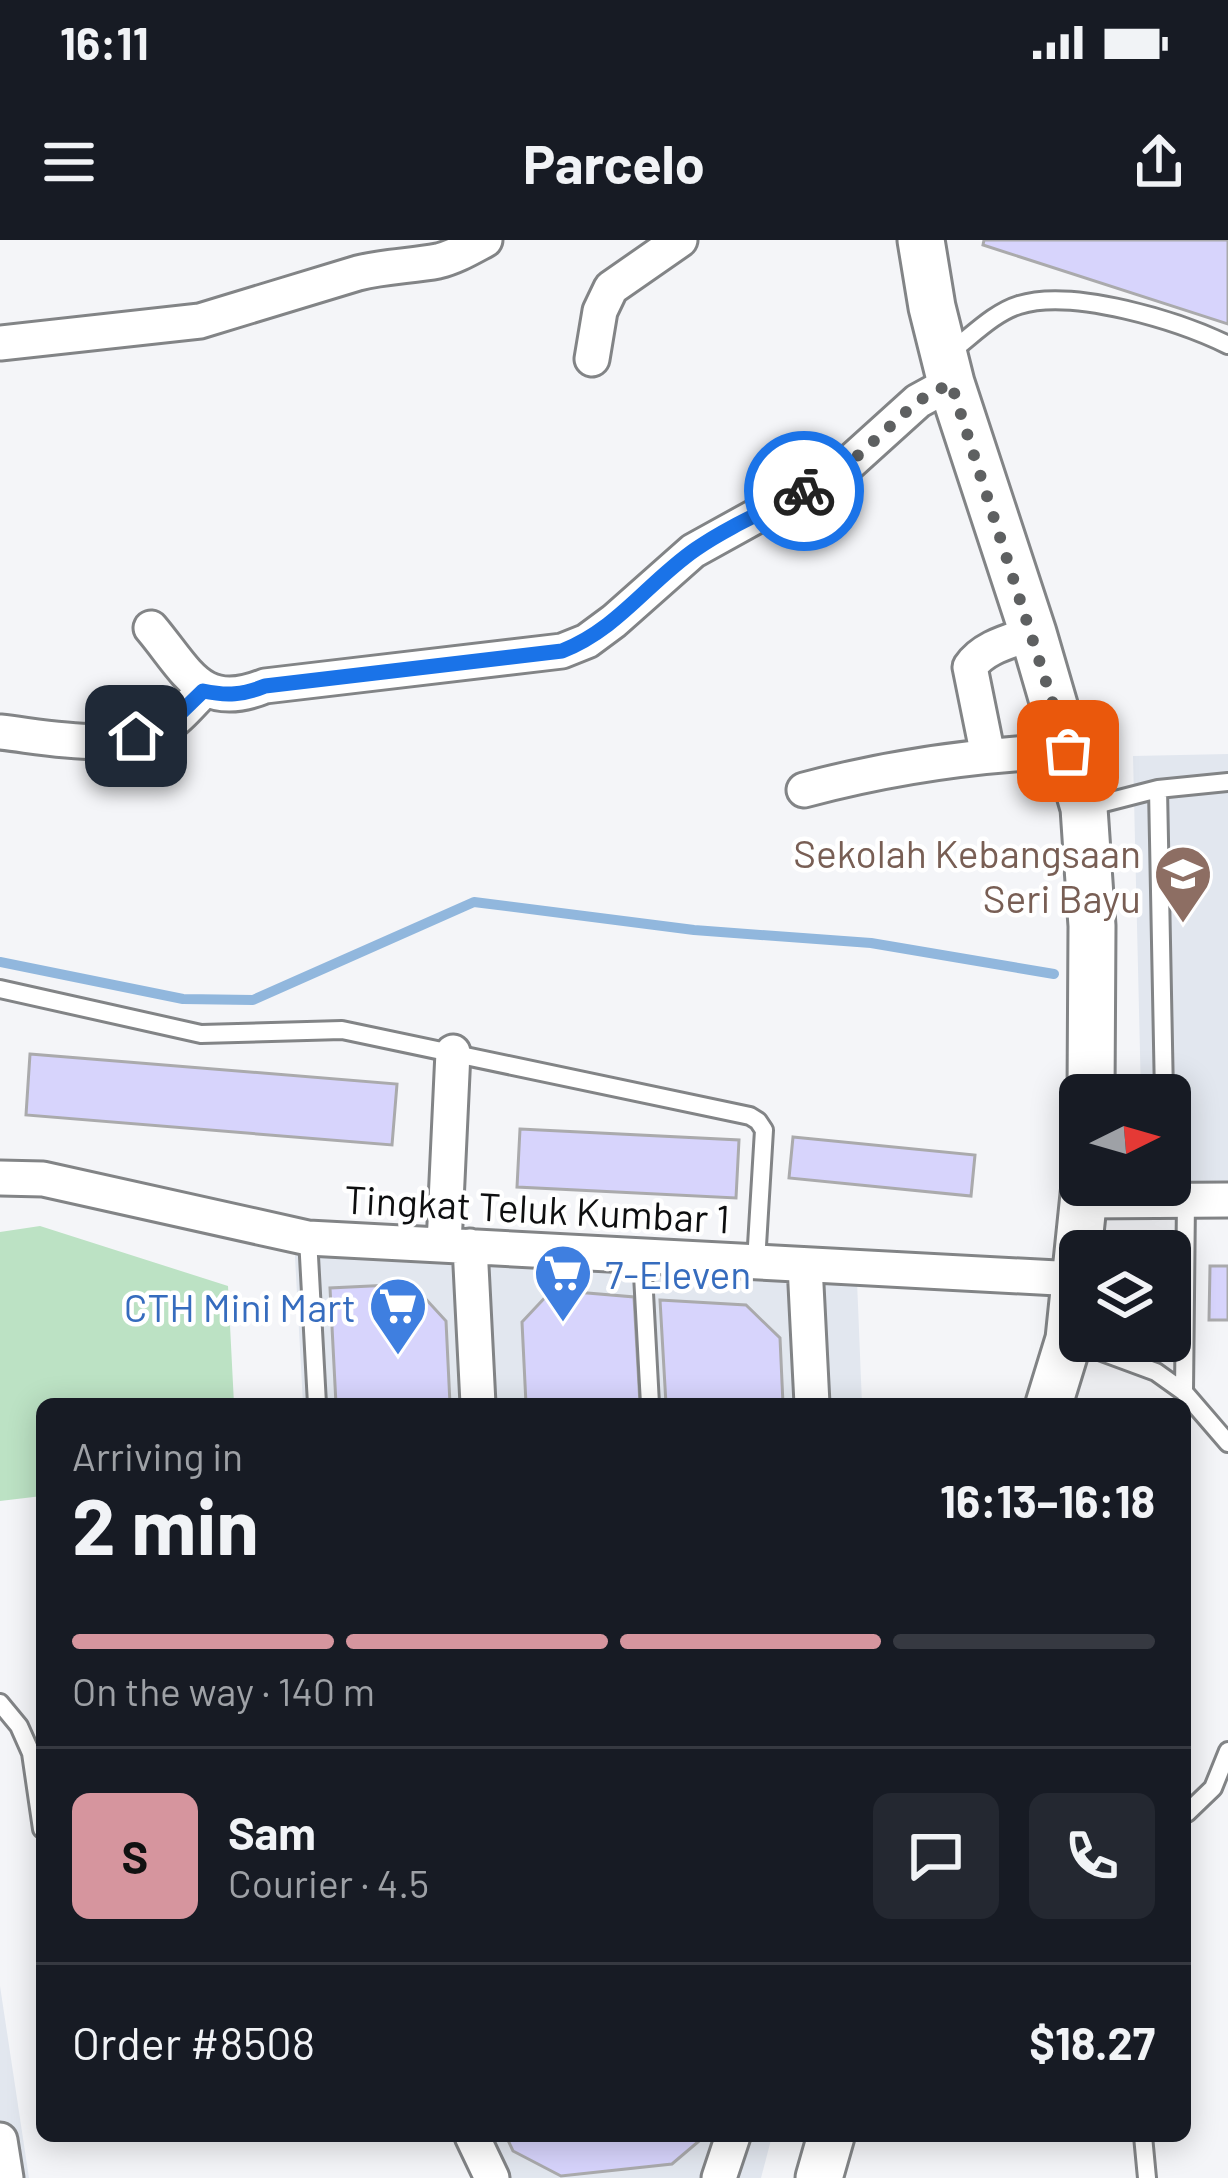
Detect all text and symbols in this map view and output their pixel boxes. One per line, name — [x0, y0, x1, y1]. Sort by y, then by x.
text: 16:11 — [60, 15, 149, 69]
icon: menu — [36, 129, 102, 195]
icon: share — [1126, 129, 1192, 195]
text: Parcelo — [523, 130, 705, 195]
courier — [744, 431, 864, 551]
icon: bike — [771, 458, 837, 524]
pin — [85, 685, 187, 787]
pin — [1017, 700, 1119, 802]
icon: home — [103, 703, 169, 769]
icon: bag — [1035, 718, 1101, 784]
place label: Sekolah Kebangsaan Seri Bayu — [793, 829, 1141, 921]
school or university icon: Sekolah Kebangsaan Seri Bayu — [1152, 843, 1214, 925]
north arrow — [1059, 1074, 1191, 1206]
map controls — [1059, 1074, 1191, 1362]
street label: Tingkat Teluk Kumbar 1 — [343, 1174, 731, 1242]
button: layers — [1059, 1230, 1191, 1362]
supermarket icon: 7-Eleven — [532, 1242, 594, 1324]
place label: 7-Eleven — [605, 1250, 751, 1297]
supermarket icon: CTH Mini Mart — [367, 1275, 429, 1357]
place label: CTH Mini Mart — [124, 1283, 356, 1330]
text: Arriving in — [72, 1432, 243, 1479]
text: 16:13–16:18 — [940, 1473, 1155, 1527]
text: 2 min — [72, 1477, 259, 1571]
text: On the way · 140 m — [72, 1667, 375, 1714]
button: chat — [873, 1793, 999, 1919]
button: phone — [1029, 1793, 1155, 1919]
text: Sam — [228, 1805, 316, 1859]
text: S — [122, 1829, 148, 1883]
text: Courier · 4.5 — [228, 1859, 429, 1906]
text: Order #8508 — [72, 2015, 315, 2069]
text: $18.27 — [1029, 2015, 1155, 2069]

